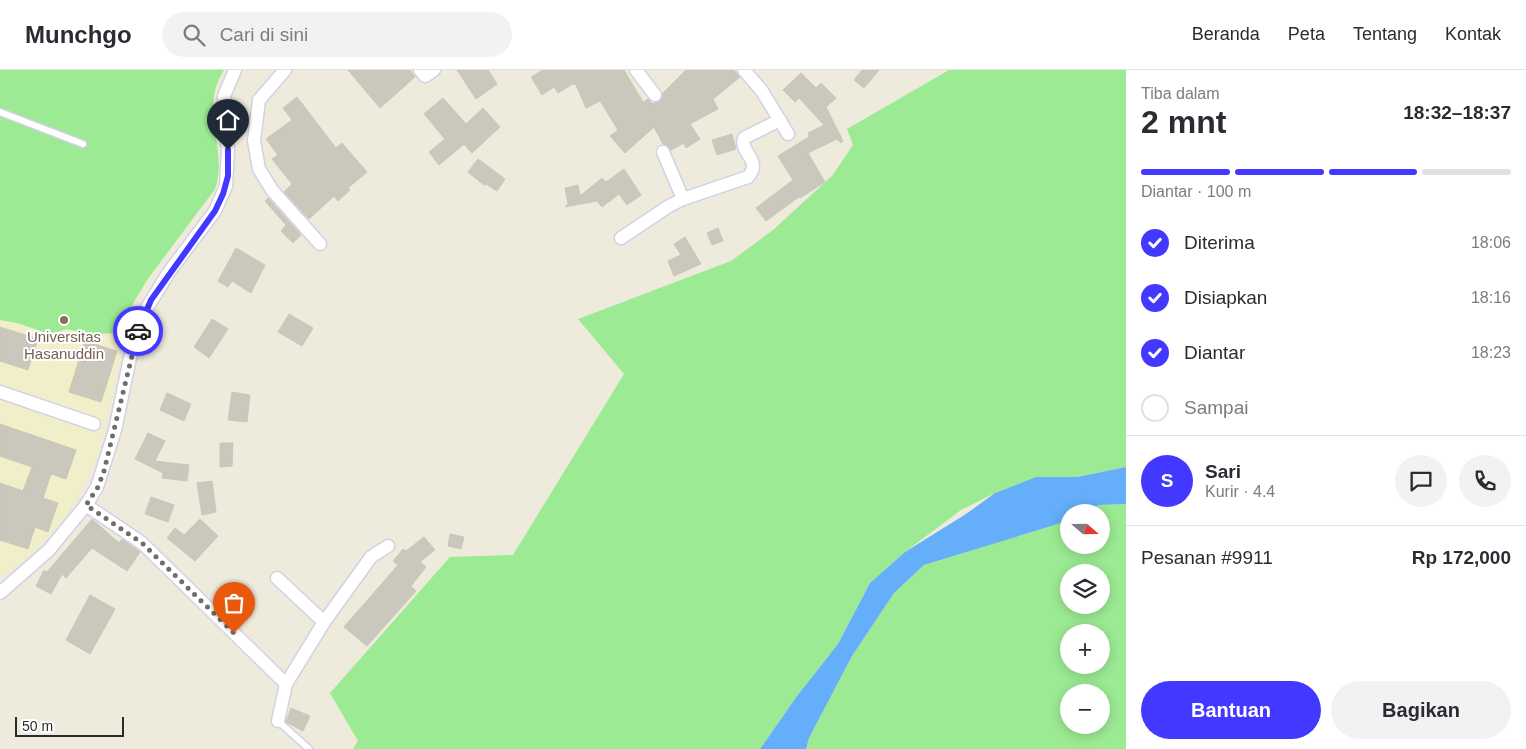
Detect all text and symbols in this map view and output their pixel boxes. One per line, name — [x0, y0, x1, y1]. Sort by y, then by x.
search box — [162, 12, 512, 57]
text: Munchgo — [25, 21, 132, 48]
icon: search — [180, 21, 208, 49]
text: Cari di sini — [220, 24, 308, 45]
text: Beranda — [1192, 24, 1260, 44]
text: Peta — [1288, 24, 1325, 44]
text: Tentang — [1353, 24, 1417, 44]
text: Kontak — [1445, 24, 1501, 44]
text: Tiba dalam — [1141, 85, 1220, 102]
pin — [207, 99, 249, 150]
text: 18:32–18:37 — [1403, 102, 1511, 123]
text: 2 mnt — [1141, 104, 1226, 140]
icon: home — [214, 106, 242, 134]
text: Diantar · 100 m — [1141, 183, 1251, 200]
icon: check — [1141, 229, 1169, 257]
text: Diterima — [1184, 232, 1255, 253]
text: 18:06 — [1471, 234, 1511, 251]
icon: check — [1141, 284, 1169, 312]
text: Disiapkan — [1184, 287, 1267, 308]
text: 18:16 — [1471, 289, 1511, 306]
courier — [113, 306, 163, 356]
marker: Universitas Hasanuddin — [58, 314, 70, 326]
icon: car — [124, 317, 152, 345]
place label: Universitas Hasanuddin — [24, 328, 104, 362]
icon: check — [1141, 339, 1169, 367]
text: Diantar — [1184, 342, 1245, 363]
text: 18:23 — [1471, 344, 1511, 361]
text: Sampai — [1184, 397, 1248, 418]
button: chat — [1395, 455, 1447, 507]
button: phone — [1459, 455, 1511, 507]
text: Sari — [1205, 461, 1241, 482]
text: S — [1161, 470, 1173, 491]
text: Kurir · 4.4 — [1205, 483, 1275, 500]
north arrow — [1060, 504, 1110, 554]
map controls — [1060, 504, 1110, 734]
text: Pesanan #9911 — [1141, 547, 1273, 568]
text: Rp 172,000 — [1412, 547, 1511, 568]
button: layers — [1060, 564, 1110, 614]
pin — [213, 582, 255, 633]
icon: bag — [220, 589, 248, 617]
button: + — [1060, 624, 1110, 674]
button: Bantuan — [1141, 681, 1321, 739]
button: Bagikan — [1331, 681, 1511, 739]
button: − — [1060, 684, 1110, 734]
scale bar — [15, 714, 124, 737]
text: 50 m — [22, 718, 53, 734]

